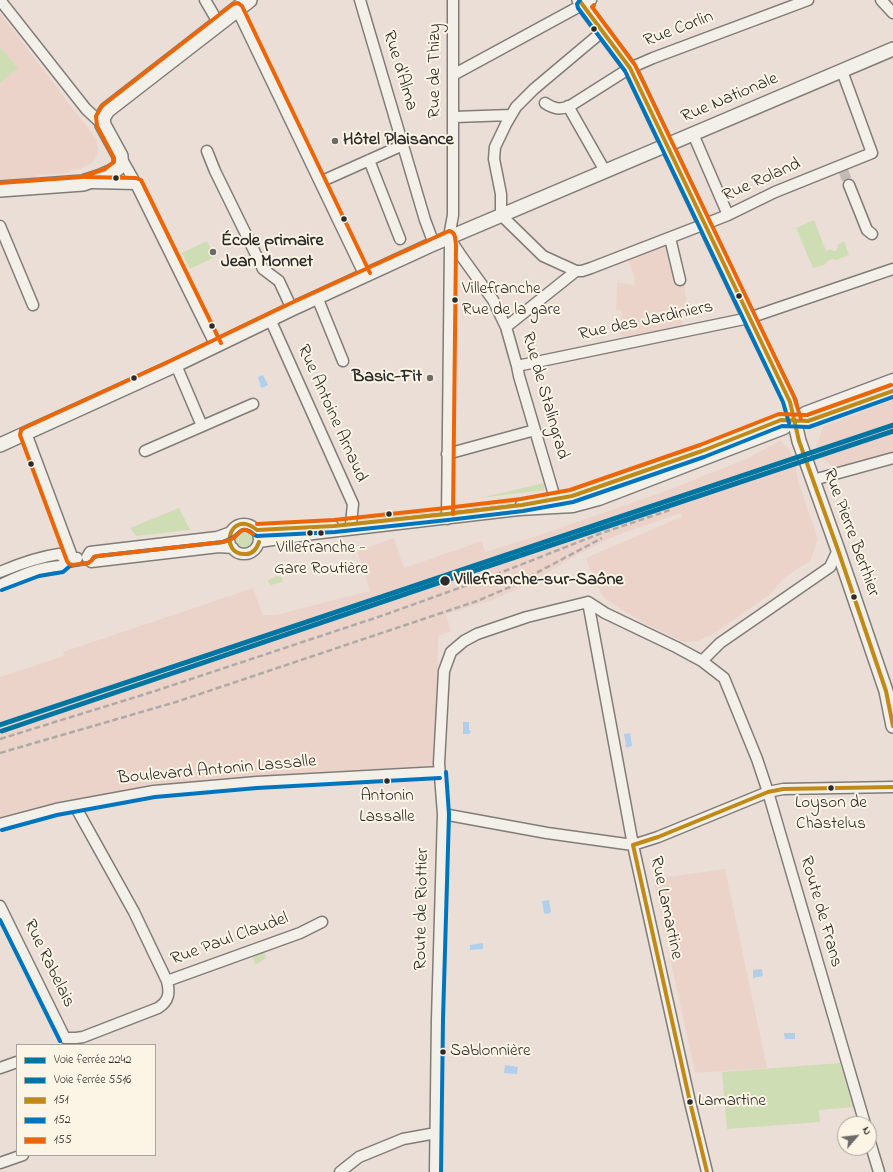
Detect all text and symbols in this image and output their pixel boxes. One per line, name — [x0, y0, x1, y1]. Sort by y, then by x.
street label: Rue Corlin — [641, 7, 717, 53]
street label: Rue de Thizy — [425, 23, 447, 119]
unlabelled marker — [589, 24, 599, 34]
street label: Rue d'Alma — [377, 28, 421, 114]
street label: Rue Nationale — [678, 69, 782, 129]
place label: Hôtel Plaisance — [343, 130, 454, 152]
marker: Hôtel Plaisance — [330, 136, 340, 146]
street label: Rue Roland — [720, 154, 804, 208]
unlabelled marker — [111, 173, 121, 183]
unlabelled marker — [339, 214, 349, 224]
place label: École primaire Jean Monnet — [221, 231, 323, 274]
marker: École primaire Jean Monnet — [208, 247, 218, 257]
place label: Villefranche Rue de la gare — [462, 280, 560, 320]
unlabelled marker — [734, 291, 744, 301]
marker: Villefranche Rue de la gare — [450, 295, 460, 305]
street label: Rue des Jardiniers — [577, 297, 715, 347]
unlabelled marker — [207, 321, 217, 331]
street label: Rue de Stalingrad — [516, 330, 572, 462]
street label: Rue Antoine Arnaud — [291, 342, 371, 486]
place label: Basic-Fit — [352, 367, 422, 389]
unlabelled marker — [129, 373, 139, 383]
marker: Basic-Fit — [425, 373, 435, 383]
unlabelled marker — [26, 459, 36, 469]
street label: Rue Pierre Berthier — [817, 466, 883, 600]
unlabelled marker — [384, 509, 394, 519]
unlabelled marker — [305, 528, 315, 538]
marker: Villefranche - Gare Routière — [316, 528, 326, 538]
place label: Villefranche - Gare Routière — [274, 539, 368, 579]
place label: Villefranche-sur-Saône — [454, 570, 623, 592]
marker: Villefranche-sur-Saône — [438, 574, 452, 588]
unlabelled marker — [849, 592, 859, 602]
street label: Boulevard Antonin Lassalle — [117, 752, 317, 790]
marker: Antonin Lassalle — [382, 776, 392, 786]
marker: Loyson de Chastelus — [826, 783, 836, 793]
place label: Antonin Lassalle — [359, 787, 415, 827]
place label: Loyson de Chastelus — [795, 794, 867, 834]
street label: Route de Riottier — [411, 848, 435, 970]
street label: Route de Frans — [794, 854, 846, 970]
street label: Rue Lamartine — [644, 855, 686, 961]
street label: Rue Paul Claudel — [168, 909, 292, 971]
street label: Rue Rabelais — [17, 917, 79, 1011]
place label: Sablonnière — [450, 1042, 531, 1062]
legend — [16, 1044, 156, 1156]
marker: Sablonnière — [438, 1047, 448, 1057]
text: Voie ferrée 2242 — [54, 1051, 131, 1069]
text: Voie ferrée 5516 — [54, 1071, 131, 1089]
text: 151 — [54, 1091, 69, 1109]
place label: Lamartine — [698, 1092, 766, 1112]
marker: Lamartine — [685, 1097, 695, 1107]
text: 152 — [54, 1111, 71, 1129]
north arrow — [837, 1116, 877, 1156]
text: N — [858, 1124, 876, 1138]
text: 155 — [54, 1131, 72, 1149]

